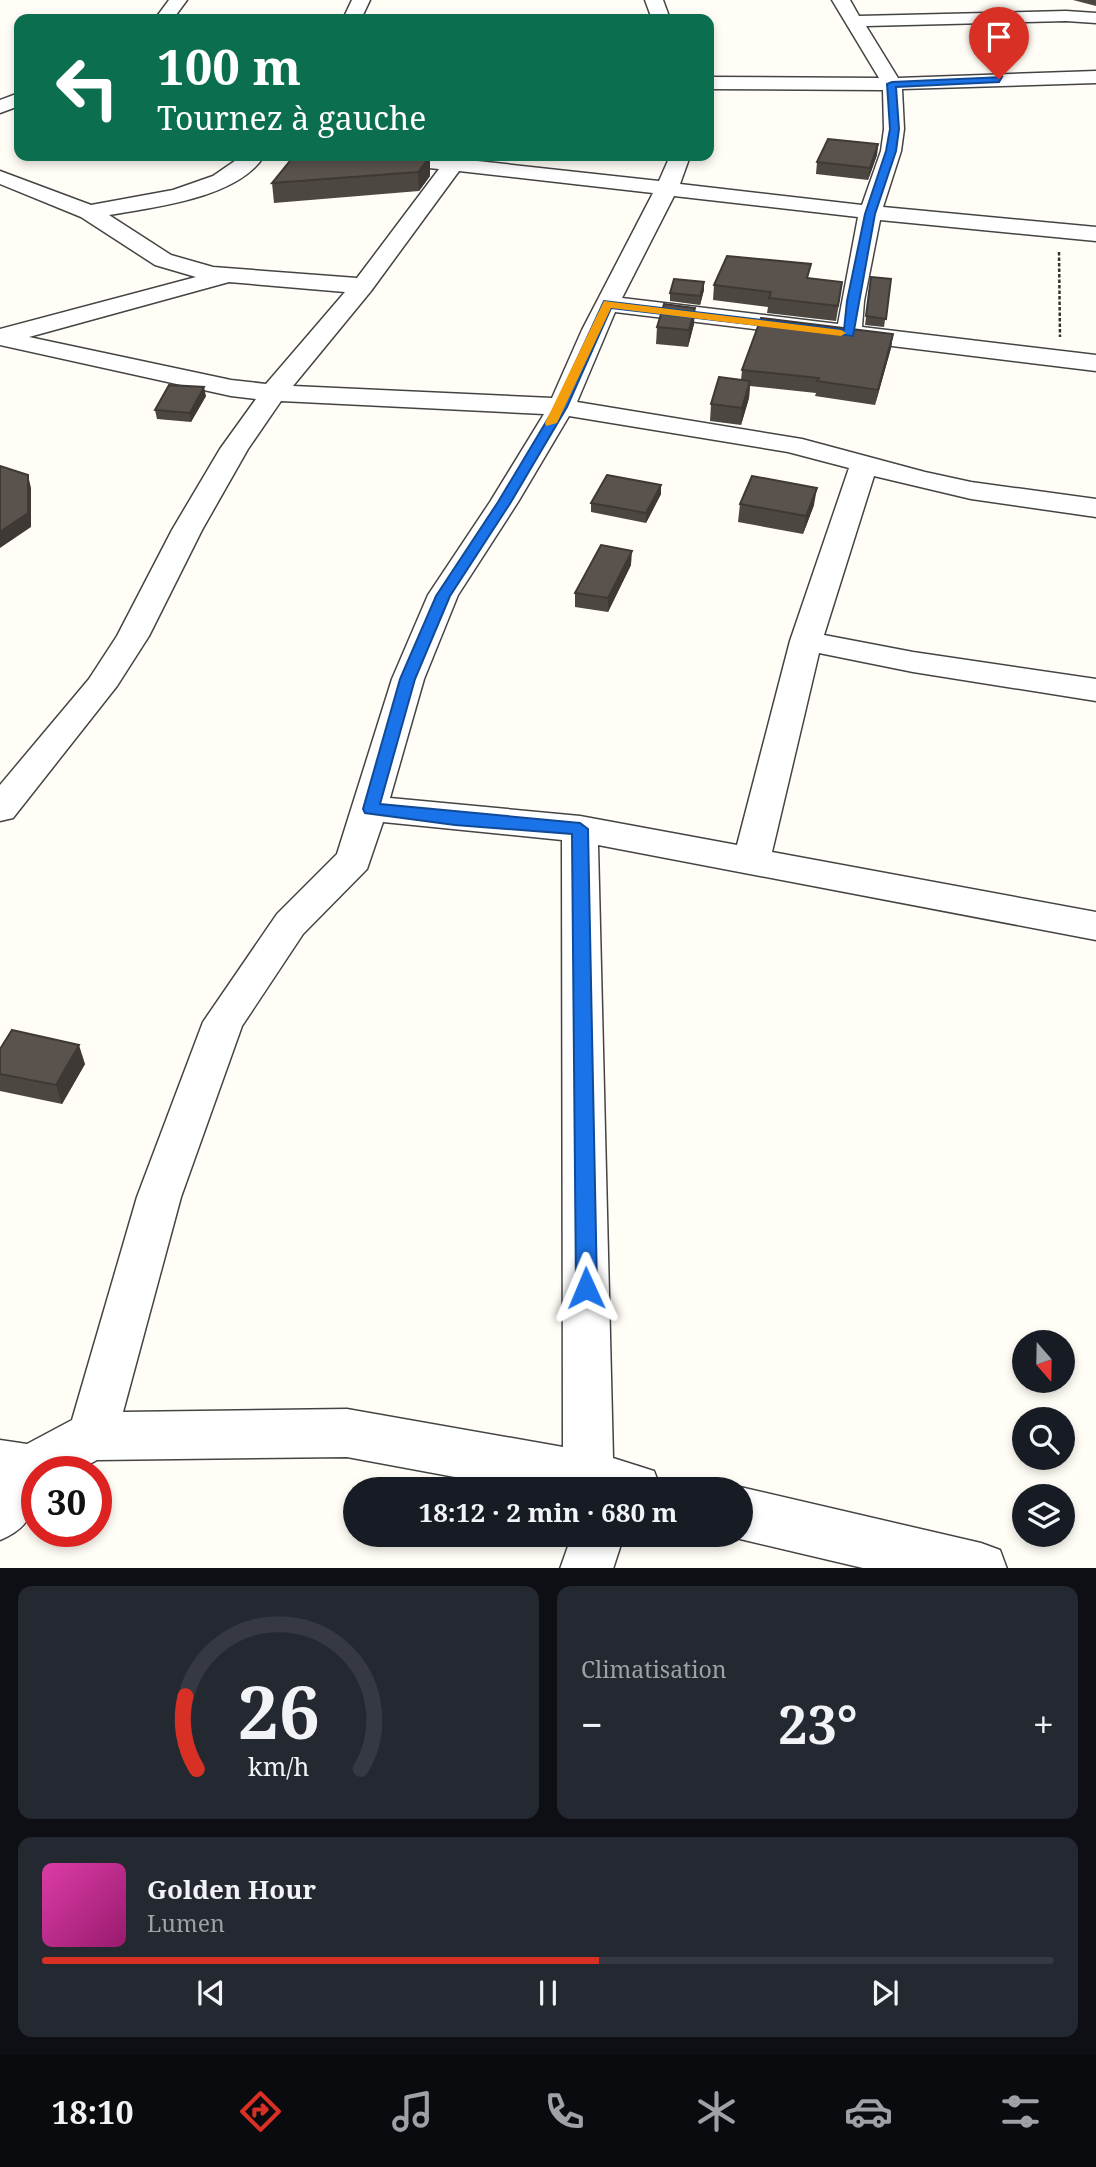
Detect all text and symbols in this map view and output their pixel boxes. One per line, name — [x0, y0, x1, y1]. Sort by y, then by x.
pin — [969, 7, 1029, 79]
icon: arrive — [980, 18, 1018, 56]
text: 100 m — [157, 33, 301, 99]
icon: left — [42, 42, 133, 133]
text: Tournez à gauche — [157, 96, 426, 139]
position arrow — [549, 1251, 623, 1325]
north arrow — [1012, 1330, 1074, 1393]
map controls — [1012, 1330, 1075, 1547]
button: search — [1012, 1407, 1075, 1470]
speed limit sign: 30 — [21, 1456, 112, 1547]
button: layers — [1012, 1484, 1075, 1547]
text: 18:12 · 2 min · 680 m — [418, 1494, 678, 1530]
text: Climatisation — [581, 1653, 727, 1685]
text: 26 — [237, 1661, 320, 1760]
text: 23° — [778, 1688, 858, 1759]
text: − — [581, 1698, 603, 1750]
text: + — [1033, 1698, 1054, 1750]
text: km/h — [248, 1748, 309, 1782]
text: Golden Hour — [147, 1871, 316, 1907]
text: Lumen — [147, 1907, 225, 1939]
icon: previous — [192, 1974, 230, 2012]
icon: pause — [529, 1974, 567, 2012]
icon: next — [866, 1974, 904, 2012]
icon: directions — [236, 2087, 285, 2136]
icon: music — [388, 2087, 437, 2136]
icon: phone — [540, 2087, 589, 2136]
icon: climate — [692, 2087, 741, 2136]
icon: car — [844, 2087, 893, 2136]
icon: filters — [996, 2087, 1045, 2136]
text: 18:10 — [51, 2090, 133, 2133]

